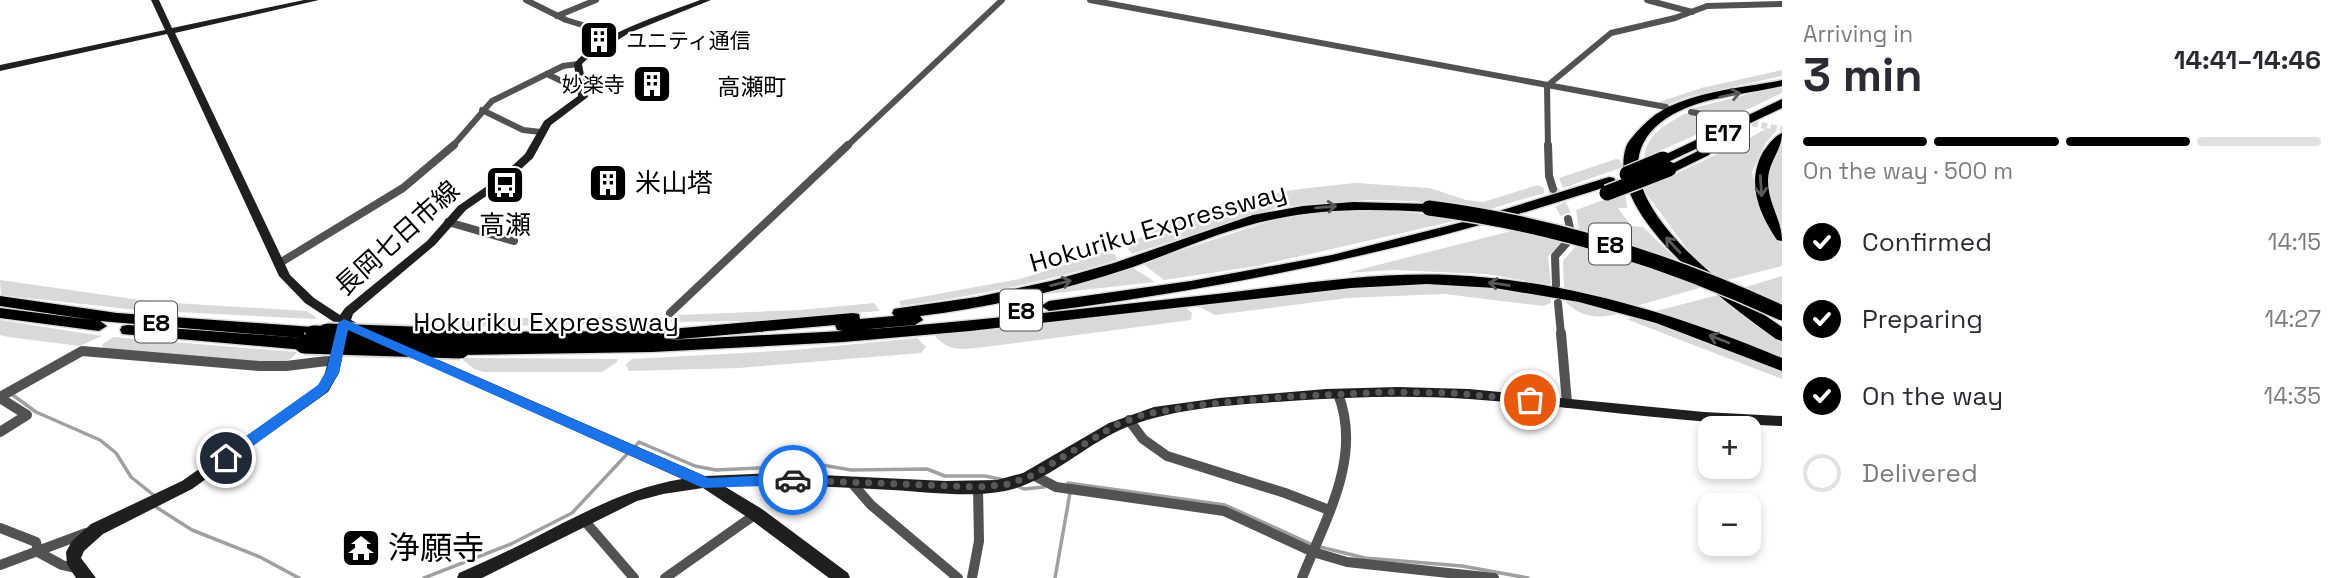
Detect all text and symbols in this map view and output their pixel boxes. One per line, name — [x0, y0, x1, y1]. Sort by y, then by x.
building icon: ユニティ通信 — [578, 19, 620, 61]
text: Arriving in — [1803, 19, 1913, 49]
place label: ユニティ通信 — [626, 27, 751, 54]
text: 14:41–14:46 — [2174, 43, 2321, 77]
text: 3 min — [1803, 46, 1923, 104]
building icon: 妙楽寺 — [631, 63, 673, 105]
place label: 妙楽寺 — [562, 71, 625, 98]
district label: 高瀬町 — [718, 72, 787, 102]
one-way arrow — [1718, 87, 1741, 101]
road number: E17 — [1697, 112, 1749, 152]
text: On the way · 500 m — [1803, 156, 2013, 186]
building icon: 米山塔 — [587, 162, 629, 204]
bus stop icon: 高瀬 — [484, 164, 526, 206]
place label: 米山塔 — [635, 166, 713, 200]
street label: 長岡七日市線 — [328, 173, 466, 303]
street label: Hokuriku Expressway — [1026, 174, 1290, 280]
one-way arrow — [1755, 174, 1768, 197]
one-way arrow — [1314, 200, 1337, 213]
place label: 高瀬 — [479, 208, 531, 242]
icon: check — [1803, 223, 1841, 261]
road number: E8 — [1589, 224, 1631, 264]
text: Confirmed — [1862, 225, 1992, 259]
text: 14:15 — [2268, 227, 2321, 257]
one-way arrow — [1665, 236, 1681, 254]
one-way arrow — [1049, 276, 1072, 289]
one-way arrow — [1488, 278, 1510, 291]
road number: E8 — [1000, 290, 1042, 330]
icon: check — [1803, 300, 1841, 338]
road number: E8 — [135, 302, 177, 342]
text: Preparing — [1862, 302, 1983, 336]
text: 14:27 — [2265, 304, 2321, 334]
street label: Hokuriku Expressway — [413, 305, 679, 339]
one-way arrow — [1708, 332, 1730, 345]
pin — [1500, 370, 1560, 430]
icon: check — [1803, 377, 1841, 415]
text: On the way — [1862, 379, 2003, 413]
icon: bag — [1511, 381, 1549, 419]
text: 14:35 — [2264, 381, 2321, 411]
map controls — [1698, 416, 1761, 556]
button: + — [1698, 416, 1761, 479]
pin — [196, 428, 256, 488]
icon: home — [207, 439, 245, 477]
courier — [758, 445, 828, 515]
text: Delivered — [1862, 456, 1978, 490]
icon: car — [774, 461, 812, 499]
button: − — [1698, 493, 1761, 556]
temple icon: 浄願寺 — [340, 527, 382, 569]
place label: 浄願寺 — [388, 528, 484, 568]

